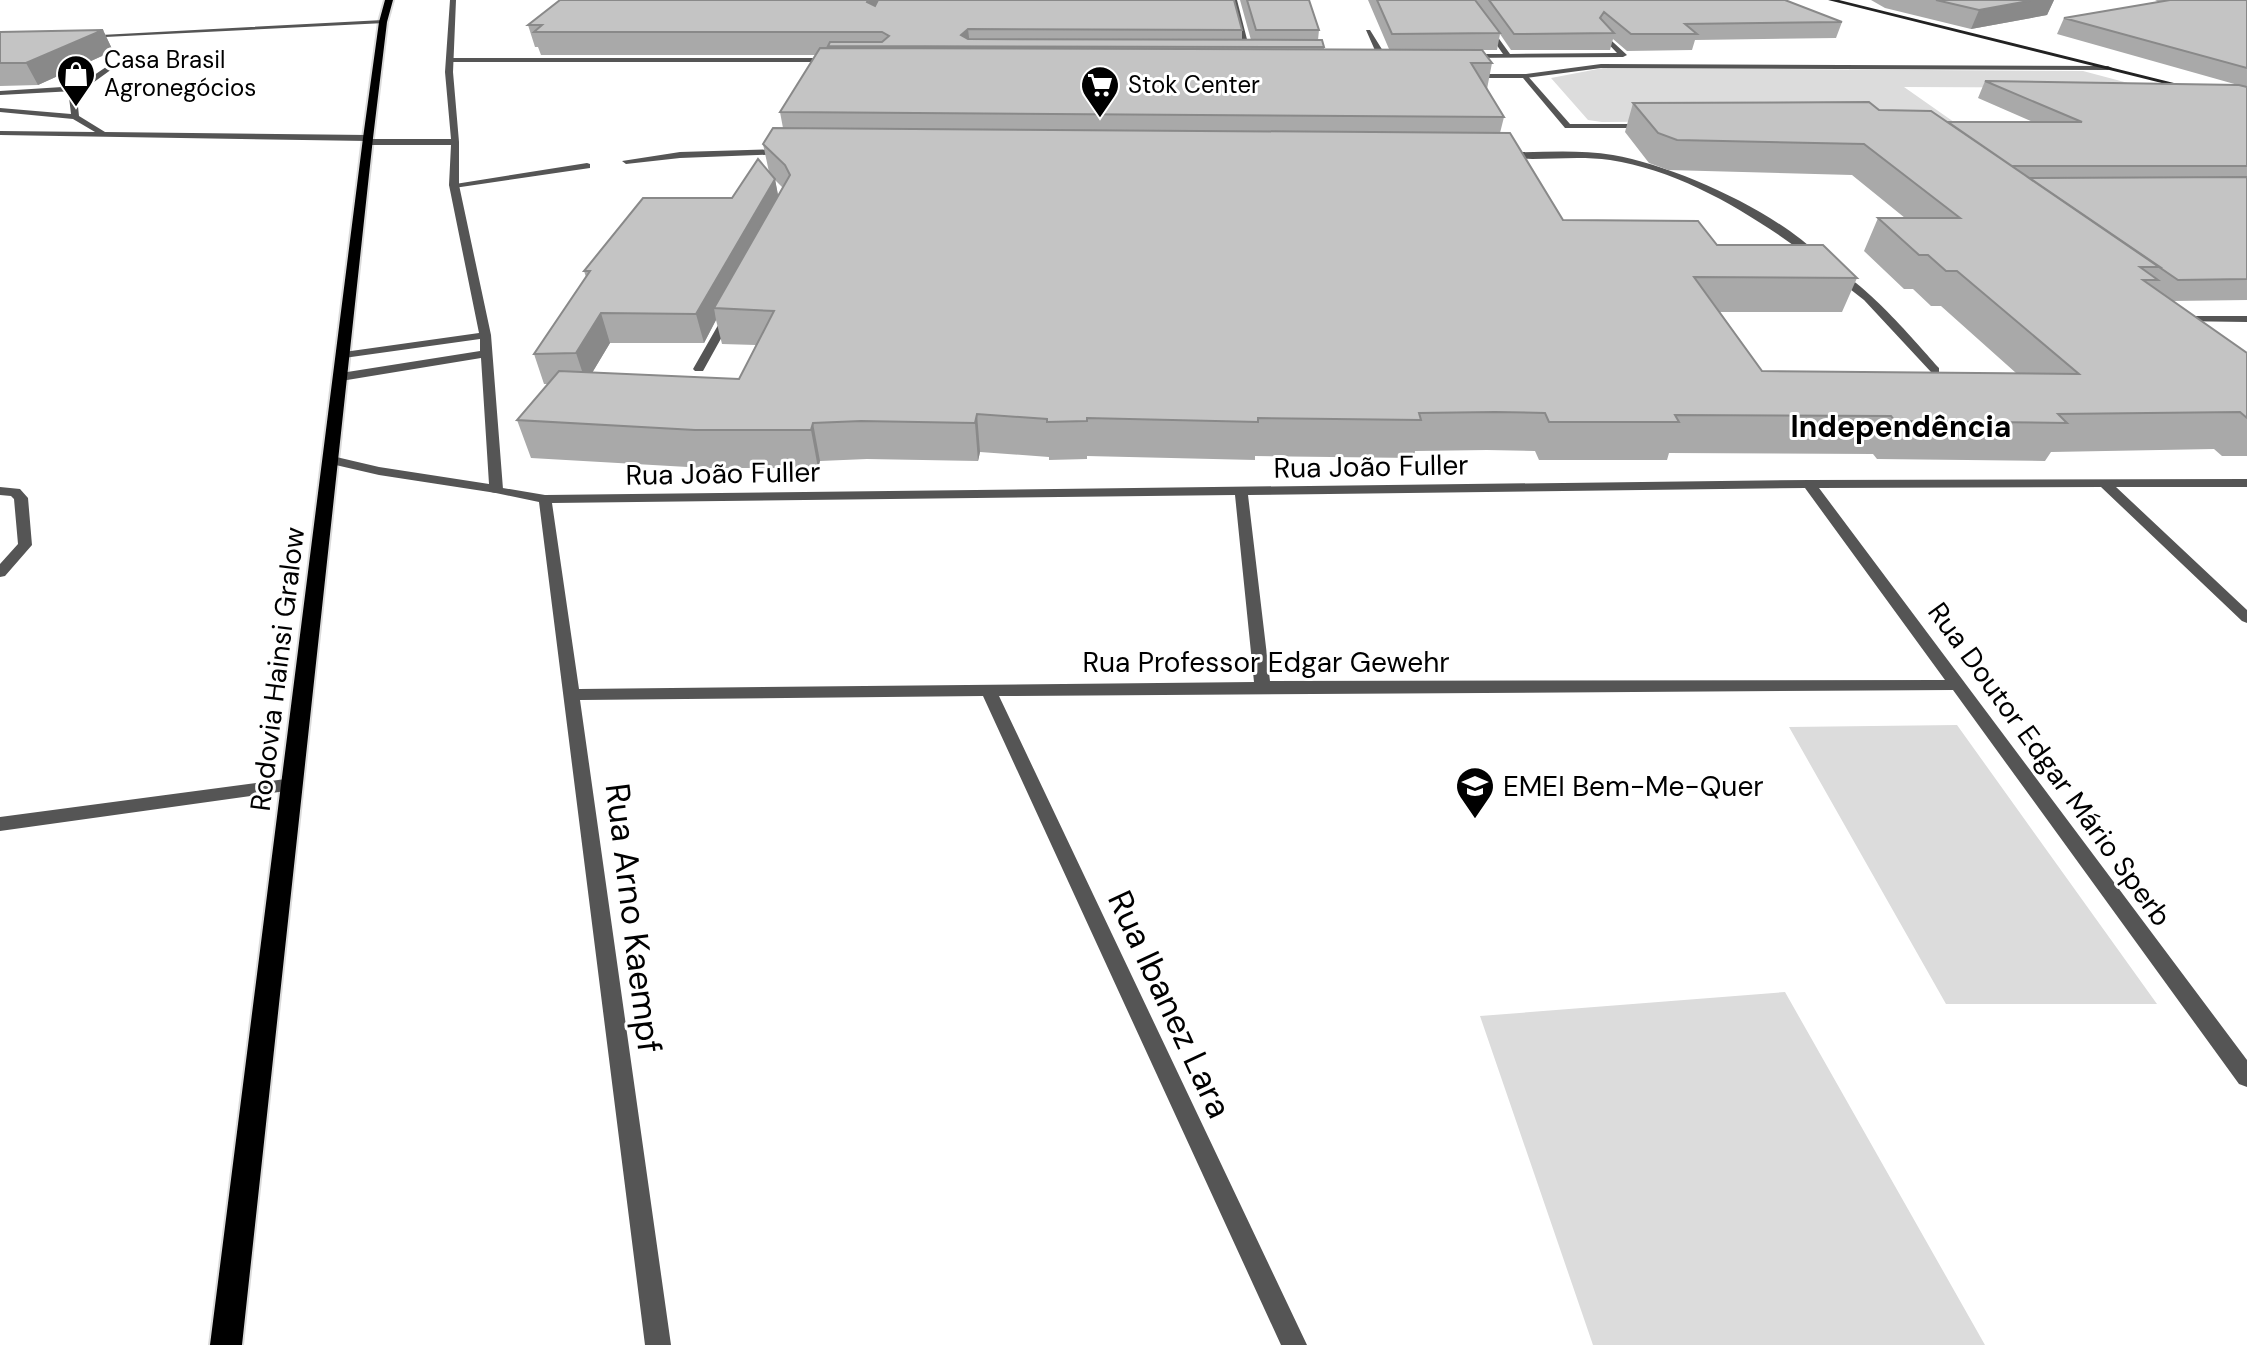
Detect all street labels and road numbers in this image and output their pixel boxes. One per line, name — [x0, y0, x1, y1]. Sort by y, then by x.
street label: Rua João Fuller — [1273, 446, 1469, 487]
street label: Rua João Fuller — [625, 453, 821, 494]
street label: Rodovia Hainsi Gralow — [242, 525, 313, 813]
street label: Rua Doutor Edgar Mário Sperb — [1919, 595, 2180, 934]
street label: Rua Professor Edgar Gewehr — [1082, 644, 1450, 681]
street label: Rua Arno Kaempf — [595, 781, 672, 1055]
street label: Rua Ibanez Lara — [1097, 883, 1242, 1125]

